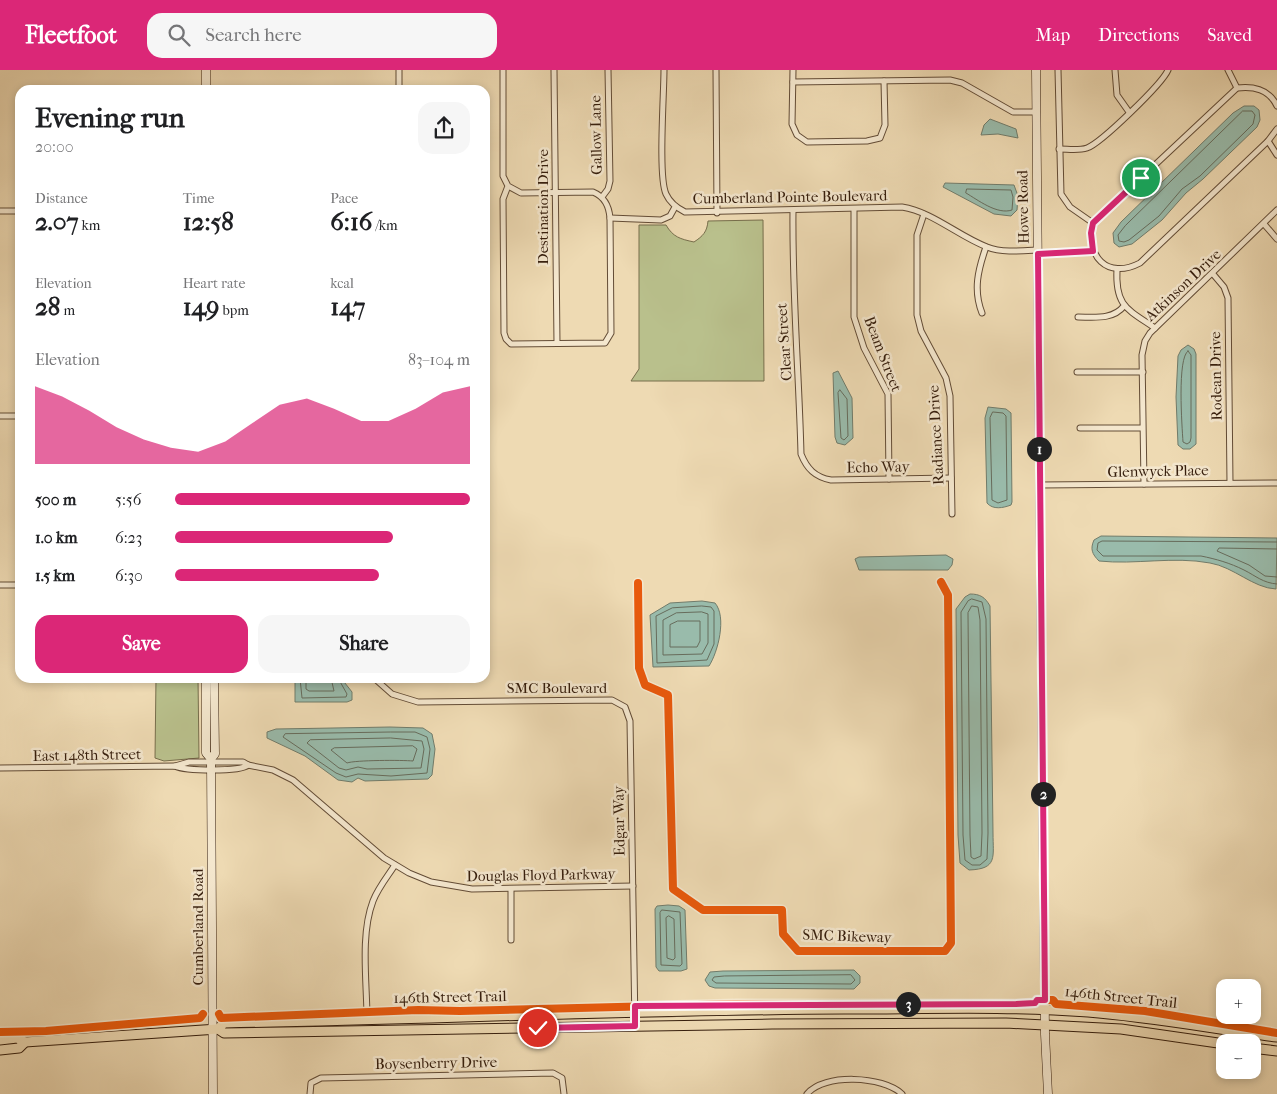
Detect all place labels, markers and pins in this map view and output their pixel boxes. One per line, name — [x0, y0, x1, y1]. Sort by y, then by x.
pin — [1120, 157, 1162, 199]
pin: 1 — [1026, 436, 1052, 462]
pin: 2 — [1030, 782, 1056, 806]
pin: 3 — [896, 992, 920, 1016]
pin — [517, 1007, 559, 1049]

